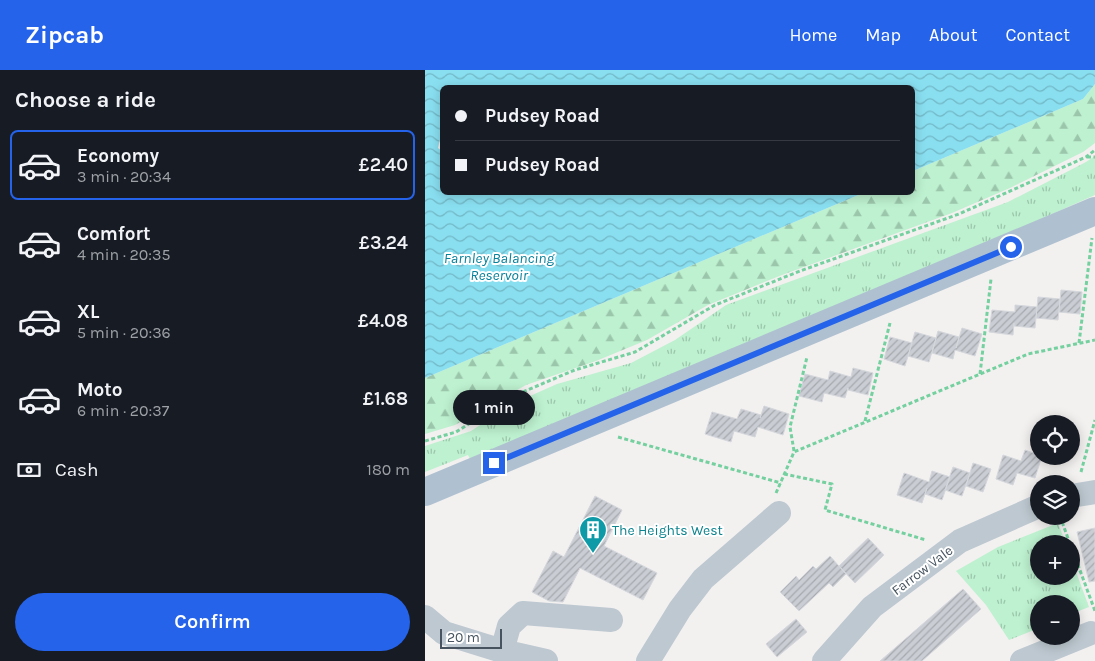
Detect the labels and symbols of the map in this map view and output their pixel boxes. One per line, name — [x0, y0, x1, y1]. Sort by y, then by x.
route start — [1000, 236, 1022, 258]
water label: Farnley Balancing Reservoir — [444, 249, 556, 284]
callout: 1 min — [453, 390, 535, 426]
route end — [483, 452, 505, 474]
building icon: The Heights West — [578, 515, 608, 554]
place label: The Heights West — [612, 522, 723, 539]
street label: Farrow Vale — [888, 542, 956, 599]
scale bar — [440, 626, 503, 649]

